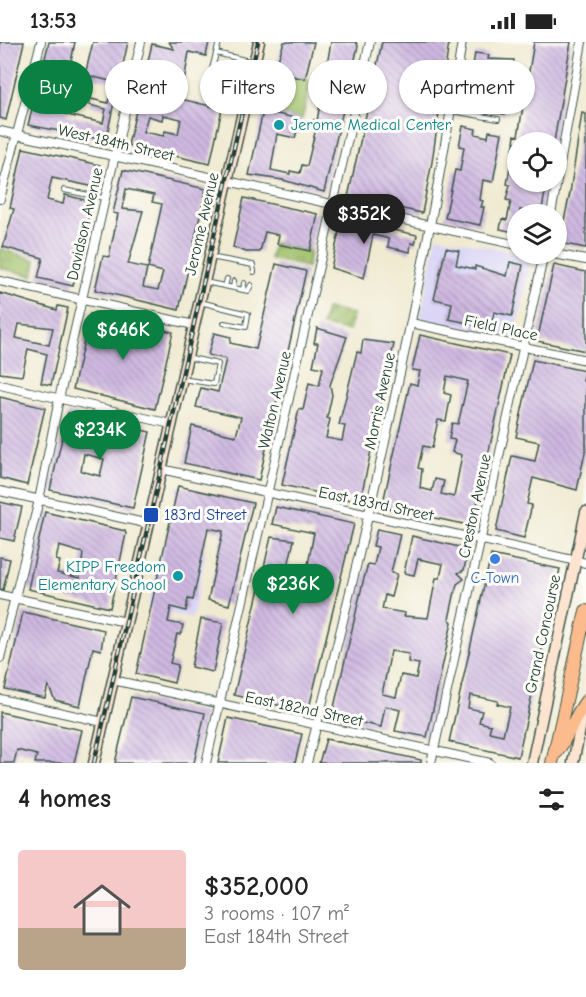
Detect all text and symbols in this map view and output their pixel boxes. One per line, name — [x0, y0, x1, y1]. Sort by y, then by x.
text: 13:53 — [30, 8, 77, 34]
chip: Buy — [18, 60, 93, 114]
chip: Rent — [105, 60, 188, 114]
chip: Filters — [200, 60, 296, 114]
chip: New — [308, 60, 387, 114]
chip: Apartment — [399, 60, 535, 114]
place label: Jerome Medical Center — [291, 116, 452, 134]
marker: Jerome Medical Center — [272, 118, 286, 132]
street label: West 184th Street — [56, 121, 176, 165]
map controls — [507, 132, 567, 264]
button: locate — [507, 132, 567, 192]
street label: Davidson Avenue — [63, 166, 107, 282]
street label: Jerome Avenue — [181, 171, 223, 277]
pin: $352K — [322, 194, 406, 245]
text: $352K — [337, 202, 391, 225]
button: layers — [507, 204, 567, 264]
pin: $646K — [81, 310, 165, 361]
street label: Field Place — [463, 311, 539, 345]
text: $646K — [96, 318, 150, 341]
street label: Walton Avenue — [255, 349, 295, 451]
street label: Morris Avenue — [361, 351, 399, 451]
pin: $234K — [58, 410, 142, 461]
text: $234K — [74, 418, 126, 441]
street label: Creston Avenue — [455, 452, 495, 560]
street label: East 183rd Street — [317, 483, 435, 525]
marker: 183rd Street — [142, 506, 160, 524]
place label: 183rd Street — [164, 506, 247, 524]
marker: C-Town — [488, 552, 502, 566]
place label: KIPP Freedom Elementary School — [38, 558, 166, 594]
pin: $236K — [251, 564, 335, 615]
marker: KIPP Freedom Elementary School — [171, 569, 185, 583]
place label: C-Town — [471, 569, 519, 587]
text: $236K — [266, 572, 320, 595]
street label: Grand Concourse — [522, 573, 564, 695]
street label: East 182nd Street — [243, 688, 365, 730]
icon: filters — [535, 783, 568, 816]
text: 4 homes — [18, 784, 111, 814]
text: $352,000 — [204, 872, 309, 902]
icon: home — [66, 874, 138, 946]
text: 3 rooms · 107 m² — [204, 902, 349, 925]
text: East 184th Street — [204, 925, 348, 948]

